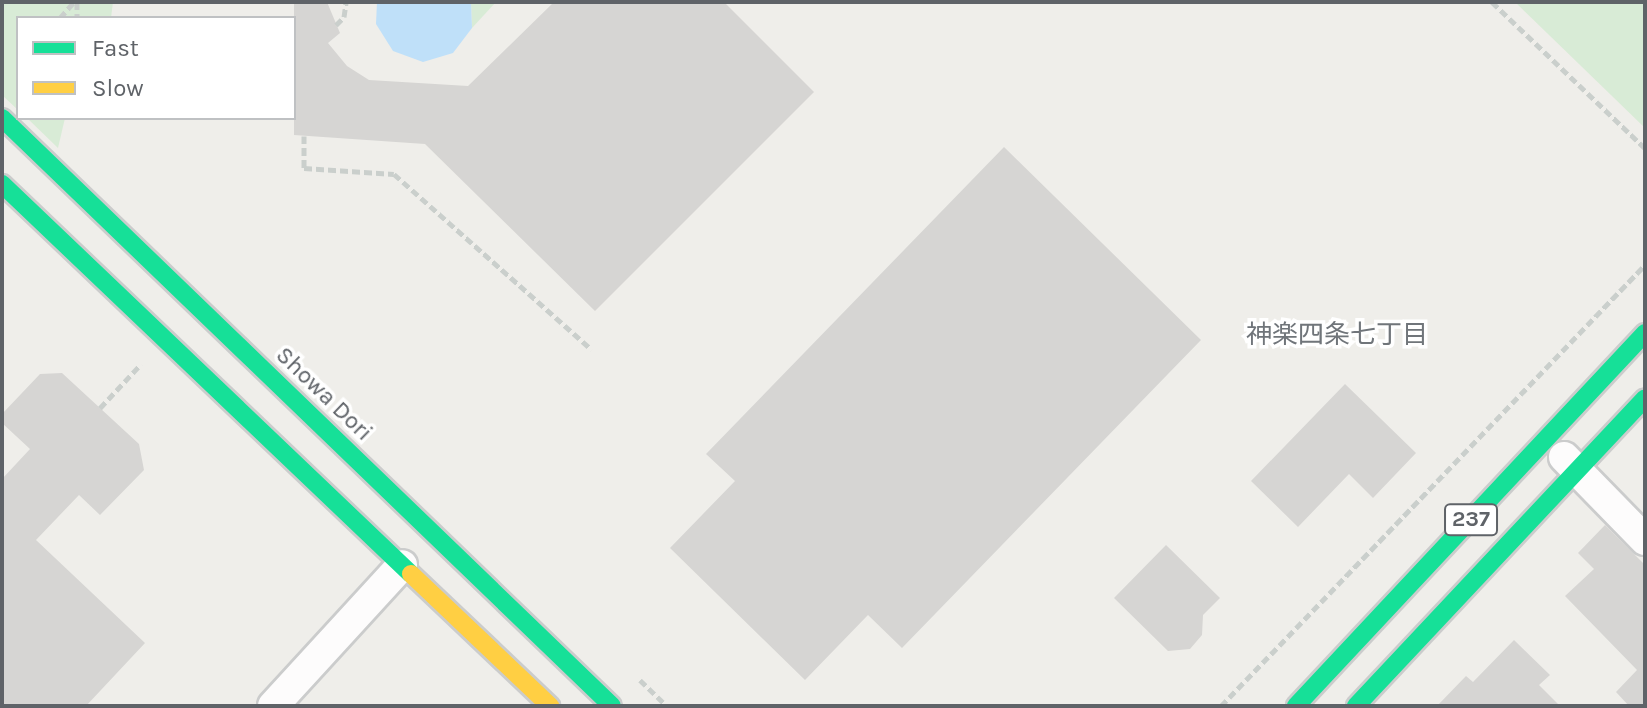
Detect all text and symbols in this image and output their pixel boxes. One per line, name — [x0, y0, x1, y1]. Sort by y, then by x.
legend — [16, 16, 296, 120]
text: Fast — [92, 34, 139, 62]
text: Slow — [92, 74, 144, 102]
district label: 神楽四条七丁目 — [1246, 319, 1428, 351]
street label: Showa Dori — [270, 341, 378, 447]
road number: 237 — [1443, 502, 1499, 538]

